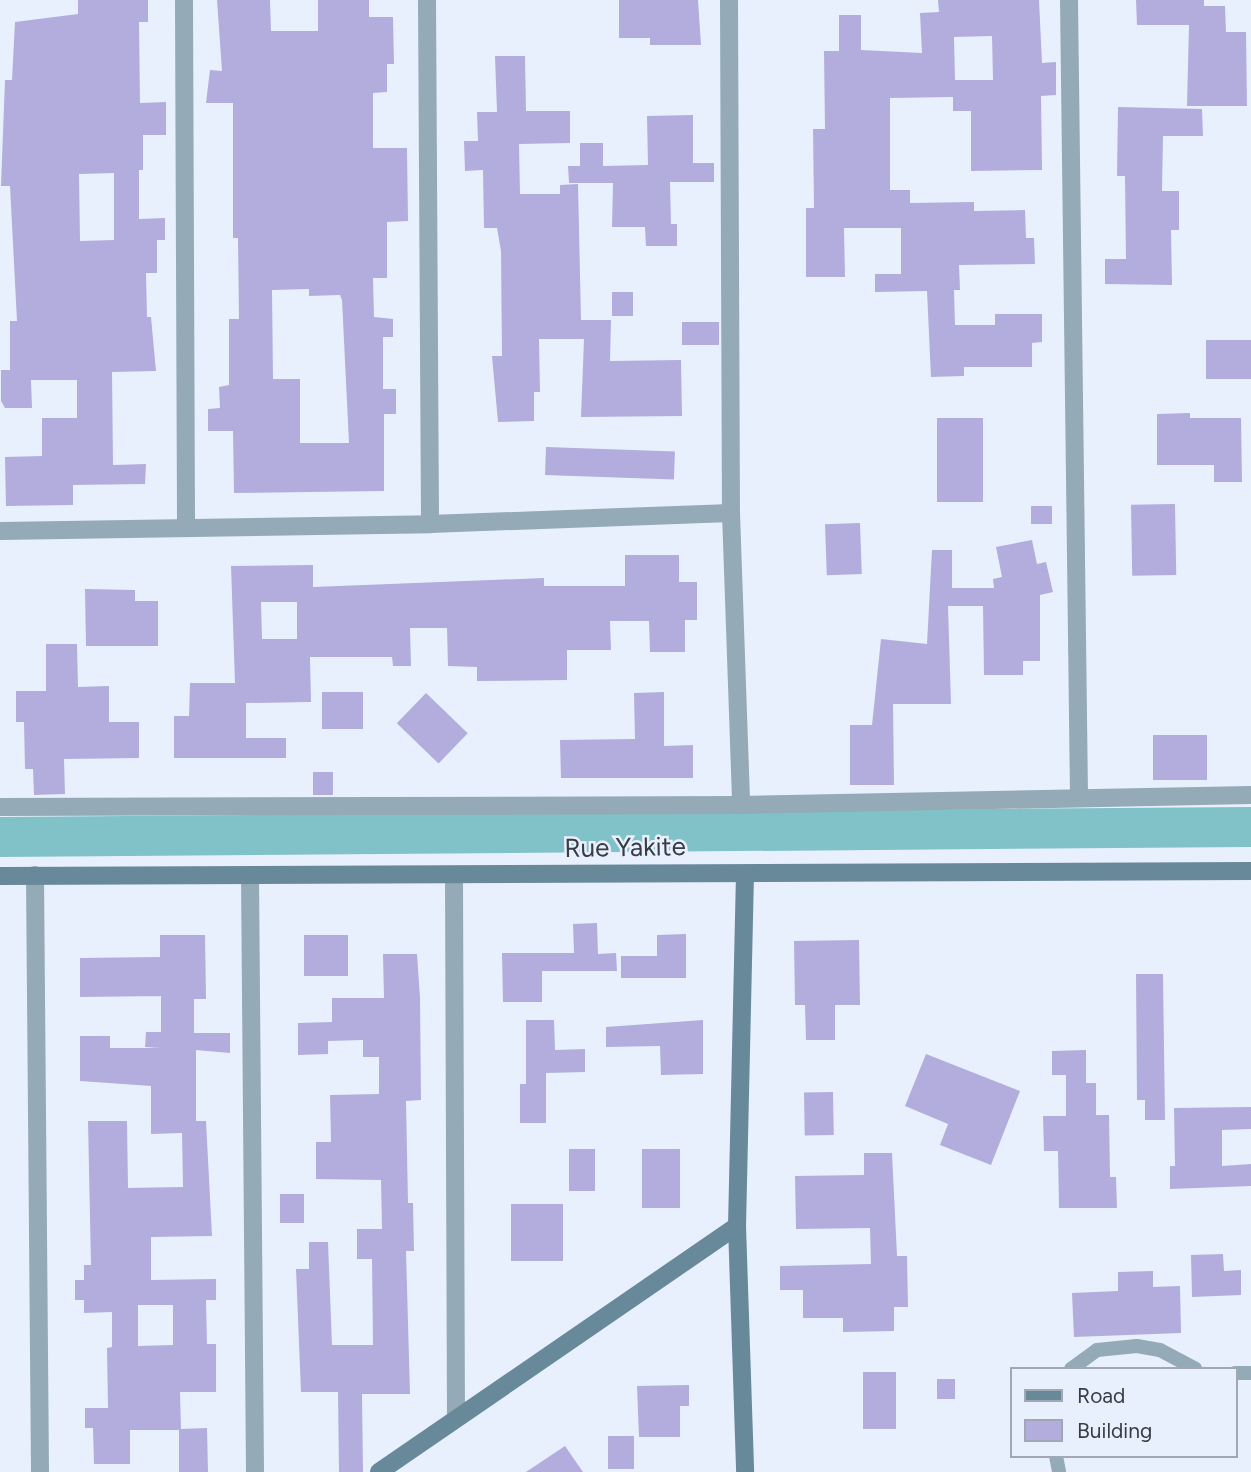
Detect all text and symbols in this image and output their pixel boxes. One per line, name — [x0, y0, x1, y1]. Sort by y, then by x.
street label: Rue Yakite — [564, 831, 686, 865]
legend — [1010, 1367, 1237, 1458]
text: Road — [1077, 1383, 1125, 1408]
text: Building — [1077, 1418, 1152, 1443]

